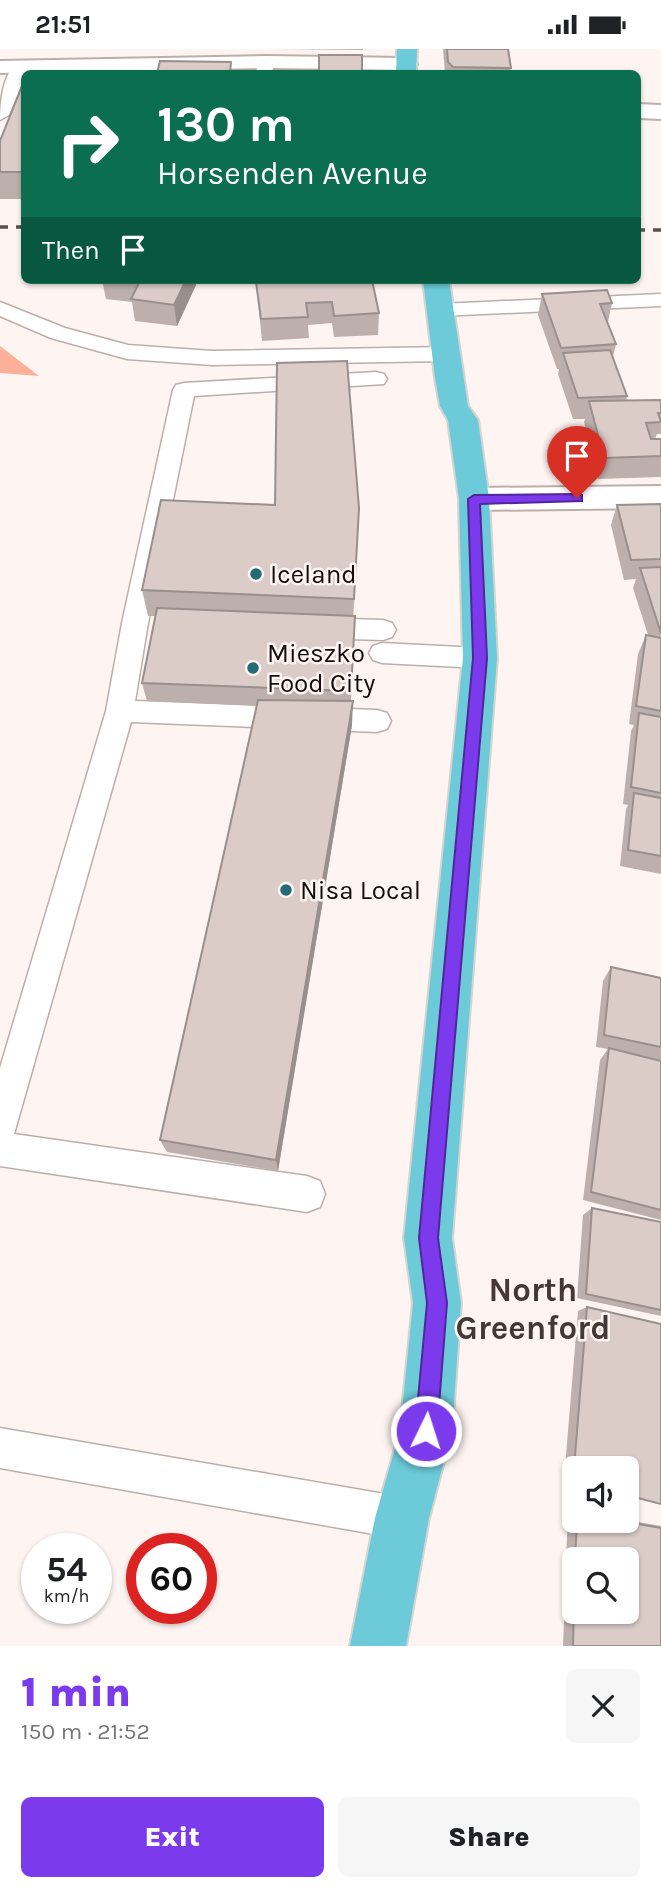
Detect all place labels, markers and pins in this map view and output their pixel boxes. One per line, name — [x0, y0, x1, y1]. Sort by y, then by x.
pin — [547, 426, 607, 498]
place label: Iceland — [270, 559, 357, 590]
marker: Iceland — [248, 566, 264, 582]
place label: Mieszko Food City — [267, 638, 375, 699]
marker: Mieszko Food City — [245, 660, 261, 676]
place label: Nisa Local — [300, 875, 421, 906]
marker: Nisa Local — [278, 882, 294, 898]

